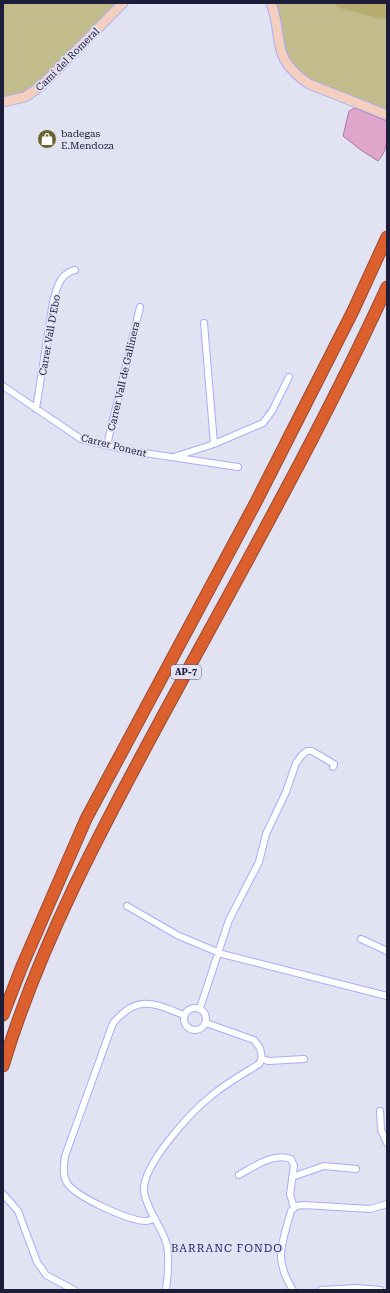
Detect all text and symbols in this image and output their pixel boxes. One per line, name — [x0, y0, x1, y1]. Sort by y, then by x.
street label: Camí del Romeral — [33, 25, 101, 93]
shop icon: badegas E.Mendoza — [36, 128, 58, 150]
place label: badegas E.Mendoza — [61, 128, 115, 151]
street label: Carrer Vall D'Ebo — [37, 294, 62, 376]
street label: Carrer Vall de Gallinera — [106, 320, 142, 432]
street label: Carrer Ponent — [80, 432, 148, 459]
road number: AP-7 — [171, 665, 201, 679]
district label: BARRANC FONDO — [171, 1242, 283, 1255]

